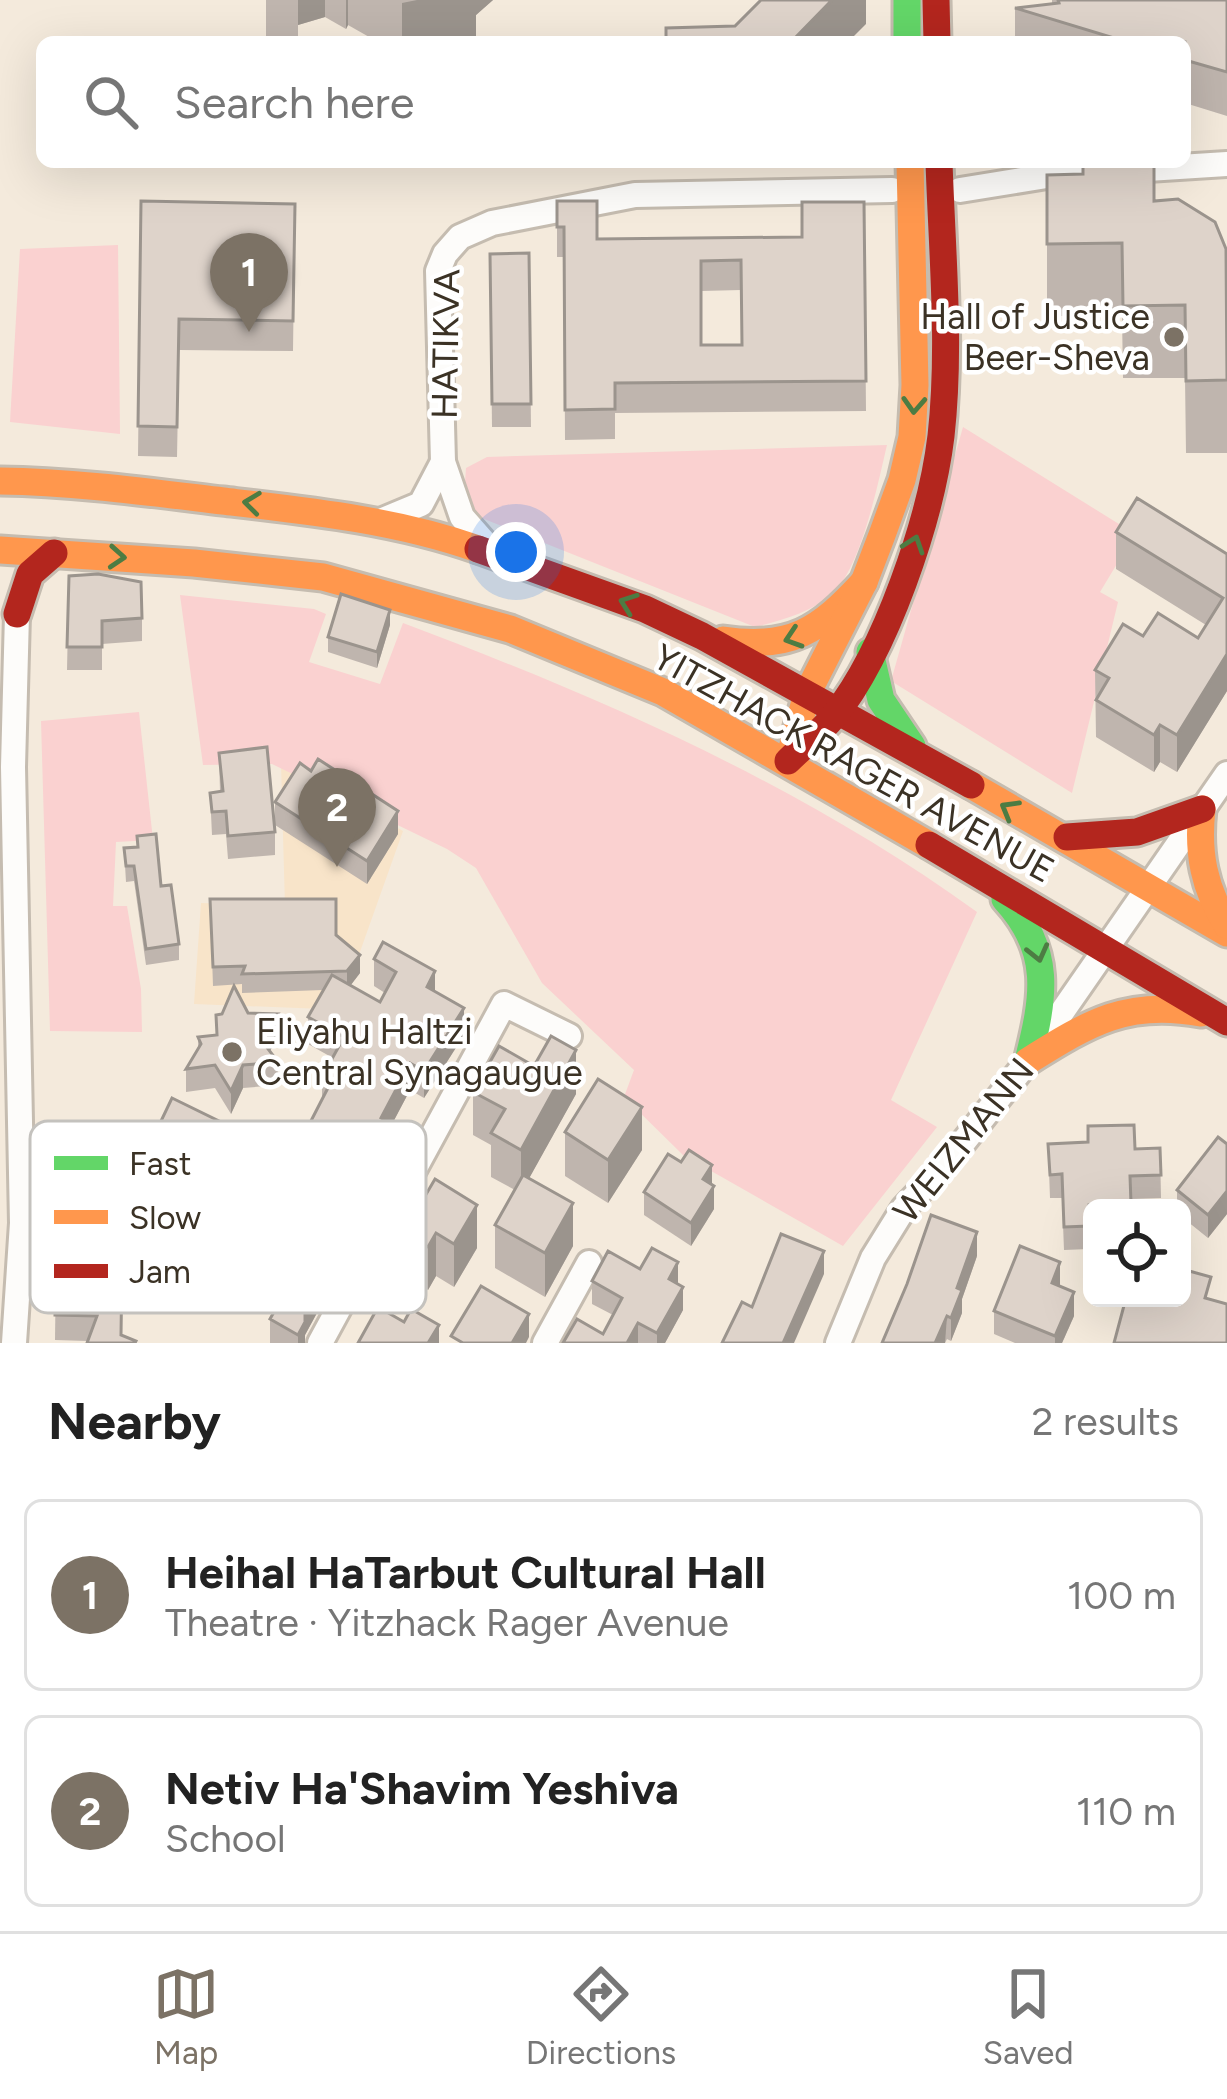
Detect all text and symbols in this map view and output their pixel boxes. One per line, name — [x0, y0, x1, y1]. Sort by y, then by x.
search box — [36, 36, 1191, 168]
icon: search — [78, 69, 144, 135]
text: Search here — [174, 75, 414, 129]
pin: 1 — [210, 233, 288, 332]
street label: HATIKVA — [423, 268, 468, 420]
place label: Hall of Justice Beer-Sheva — [920, 295, 1150, 379]
marker: Hall of Justice Beer-Sheva — [1161, 324, 1187, 350]
one-way arrow — [901, 396, 927, 415]
one-way arrow — [243, 491, 262, 517]
your location — [486, 522, 546, 582]
one-way arrow — [900, 534, 924, 555]
one-way arrow — [108, 544, 127, 570]
one-way arrow — [619, 593, 640, 617]
one-way arrow — [783, 623, 804, 648]
street label: YITZHACK RAGER AVENUE — [646, 635, 1062, 892]
pin: 2 — [298, 768, 376, 867]
one-way arrow — [1000, 800, 1022, 823]
one-way arrow — [1024, 942, 1049, 963]
place label: Eliyahu Haltzi Central Synagaugue — [256, 1010, 583, 1094]
marker: Eliyahu Haltzi Central Synagaugue — [219, 1039, 245, 1065]
street label: WEIZMANN — [884, 1049, 1043, 1231]
legend — [30, 1121, 426, 1313]
text: Fast — [129, 1144, 191, 1183]
text: Slow — [129, 1198, 201, 1237]
map controls — [1083, 1199, 1191, 1307]
button: locate — [1083, 1199, 1191, 1307]
text: Jam — [129, 1252, 191, 1291]
text: Nearby — [48, 1391, 221, 1452]
text: 2 results — [1032, 1398, 1179, 1445]
text: Heihal HaTarbut Cultural Hall — [165, 1545, 766, 1599]
text: 1 — [82, 1572, 98, 1619]
text: 100 m — [1067, 1572, 1176, 1619]
text: Theatre · Yitzhack Rager Avenue — [165, 1599, 729, 1646]
text: Netiv Ha'Shavim Yeshiva — [165, 1761, 679, 1815]
text: 2 — [79, 1788, 101, 1835]
text: 110 m — [1076, 1788, 1176, 1835]
text: School — [165, 1815, 286, 1862]
tab: Map — [153, 1961, 219, 2072]
tab: Directions — [526, 1961, 676, 2072]
tab: Saved — [983, 1961, 1074, 2072]

